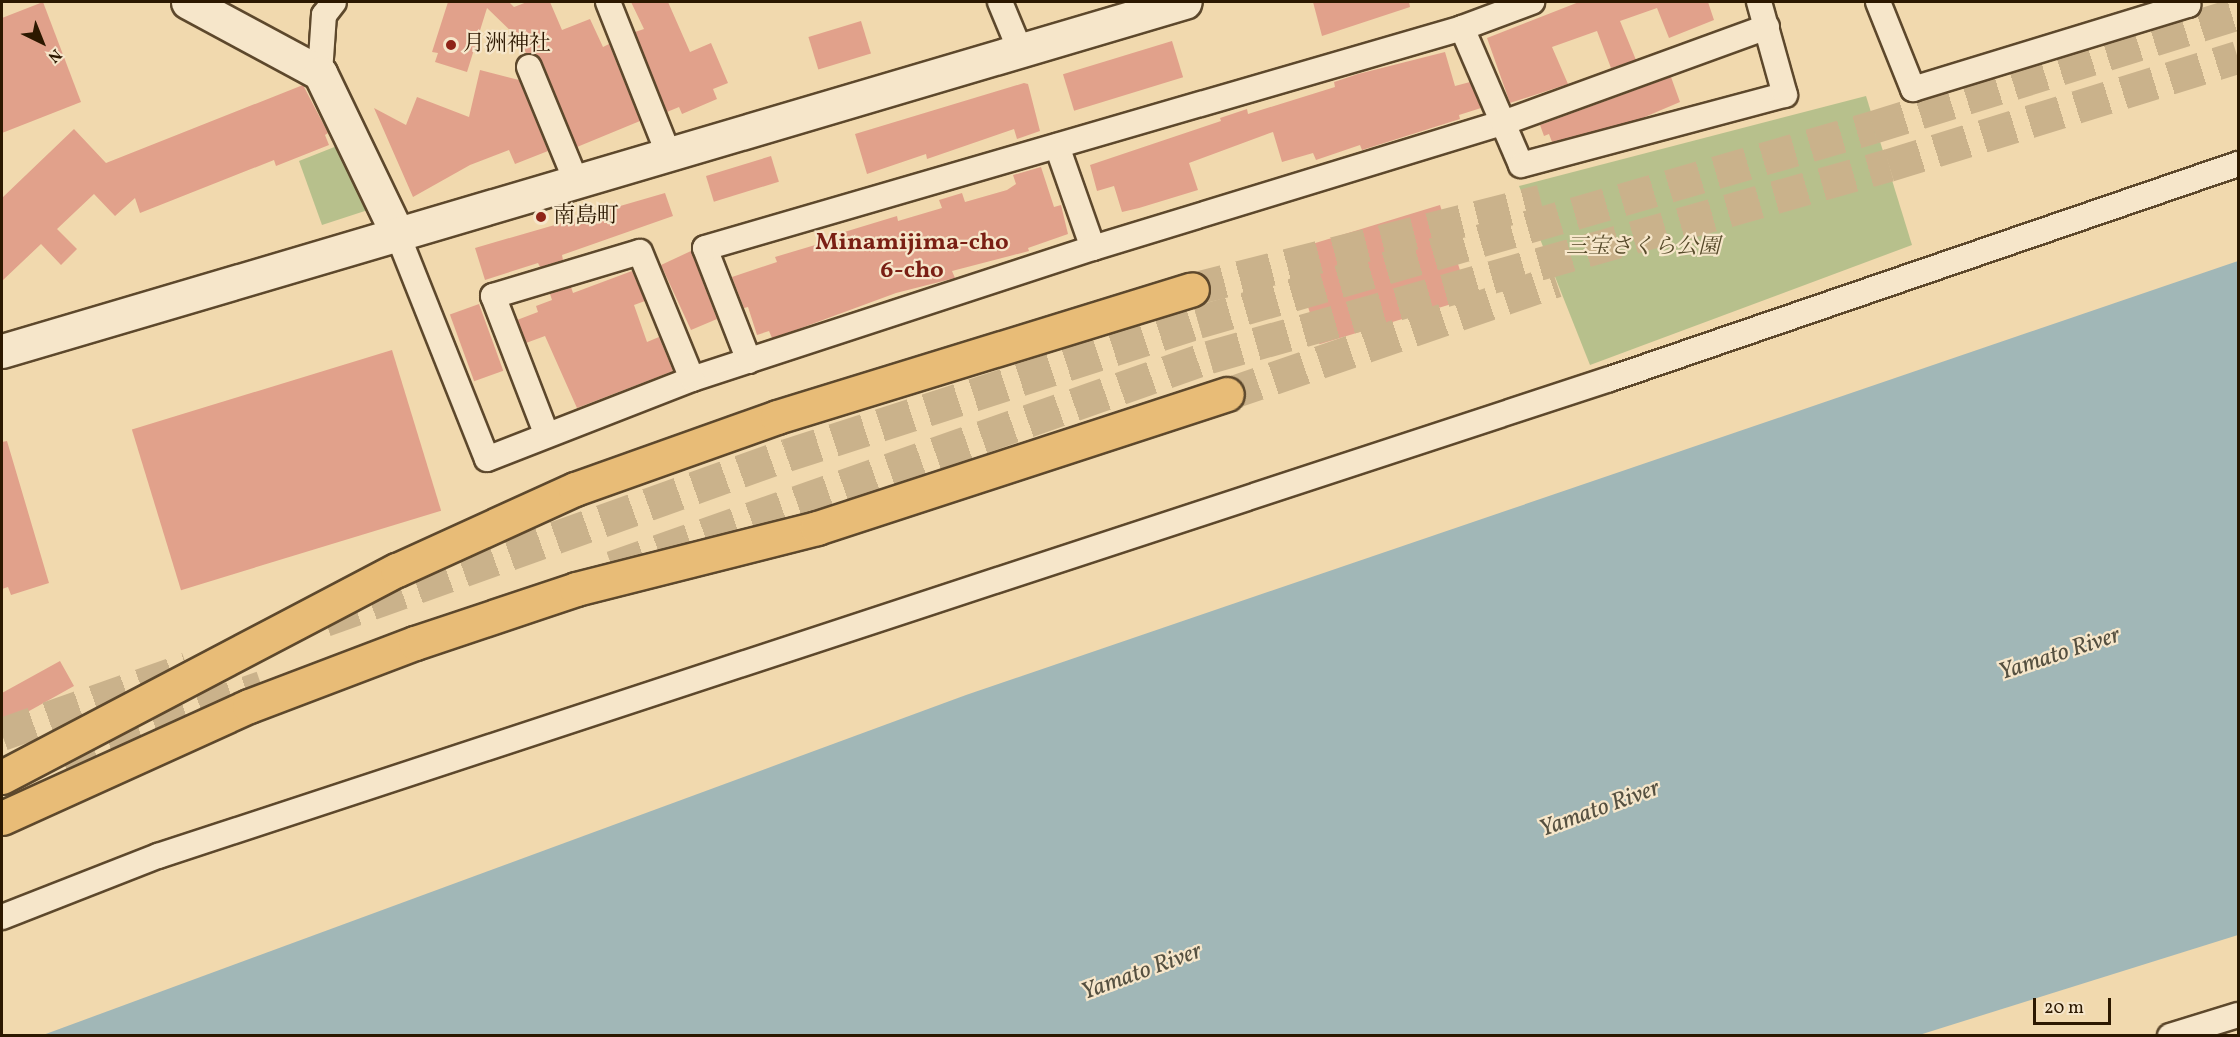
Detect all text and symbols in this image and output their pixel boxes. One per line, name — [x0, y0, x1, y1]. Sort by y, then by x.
north arrow — [12, 12, 72, 72]
place label: 月洲神社 — [463, 32, 551, 58]
marker: 月洲神社 — [444, 38, 458, 52]
text: N — [43, 43, 66, 67]
place label: 南島町 — [553, 204, 619, 230]
marker: 南島町 — [534, 210, 548, 224]
district label: Minamijima-cho 6-cho — [815, 230, 1009, 286]
park label: 三宝さくら公園 — [1566, 235, 1720, 261]
water label: Yamato River — [1995, 622, 2125, 688]
water label: Yamato River — [1536, 775, 1664, 845]
water label: Yamato River — [1078, 938, 1206, 1008]
scale bar — [2036, 986, 2114, 1024]
text: 20 m — [2044, 996, 2084, 1021]

